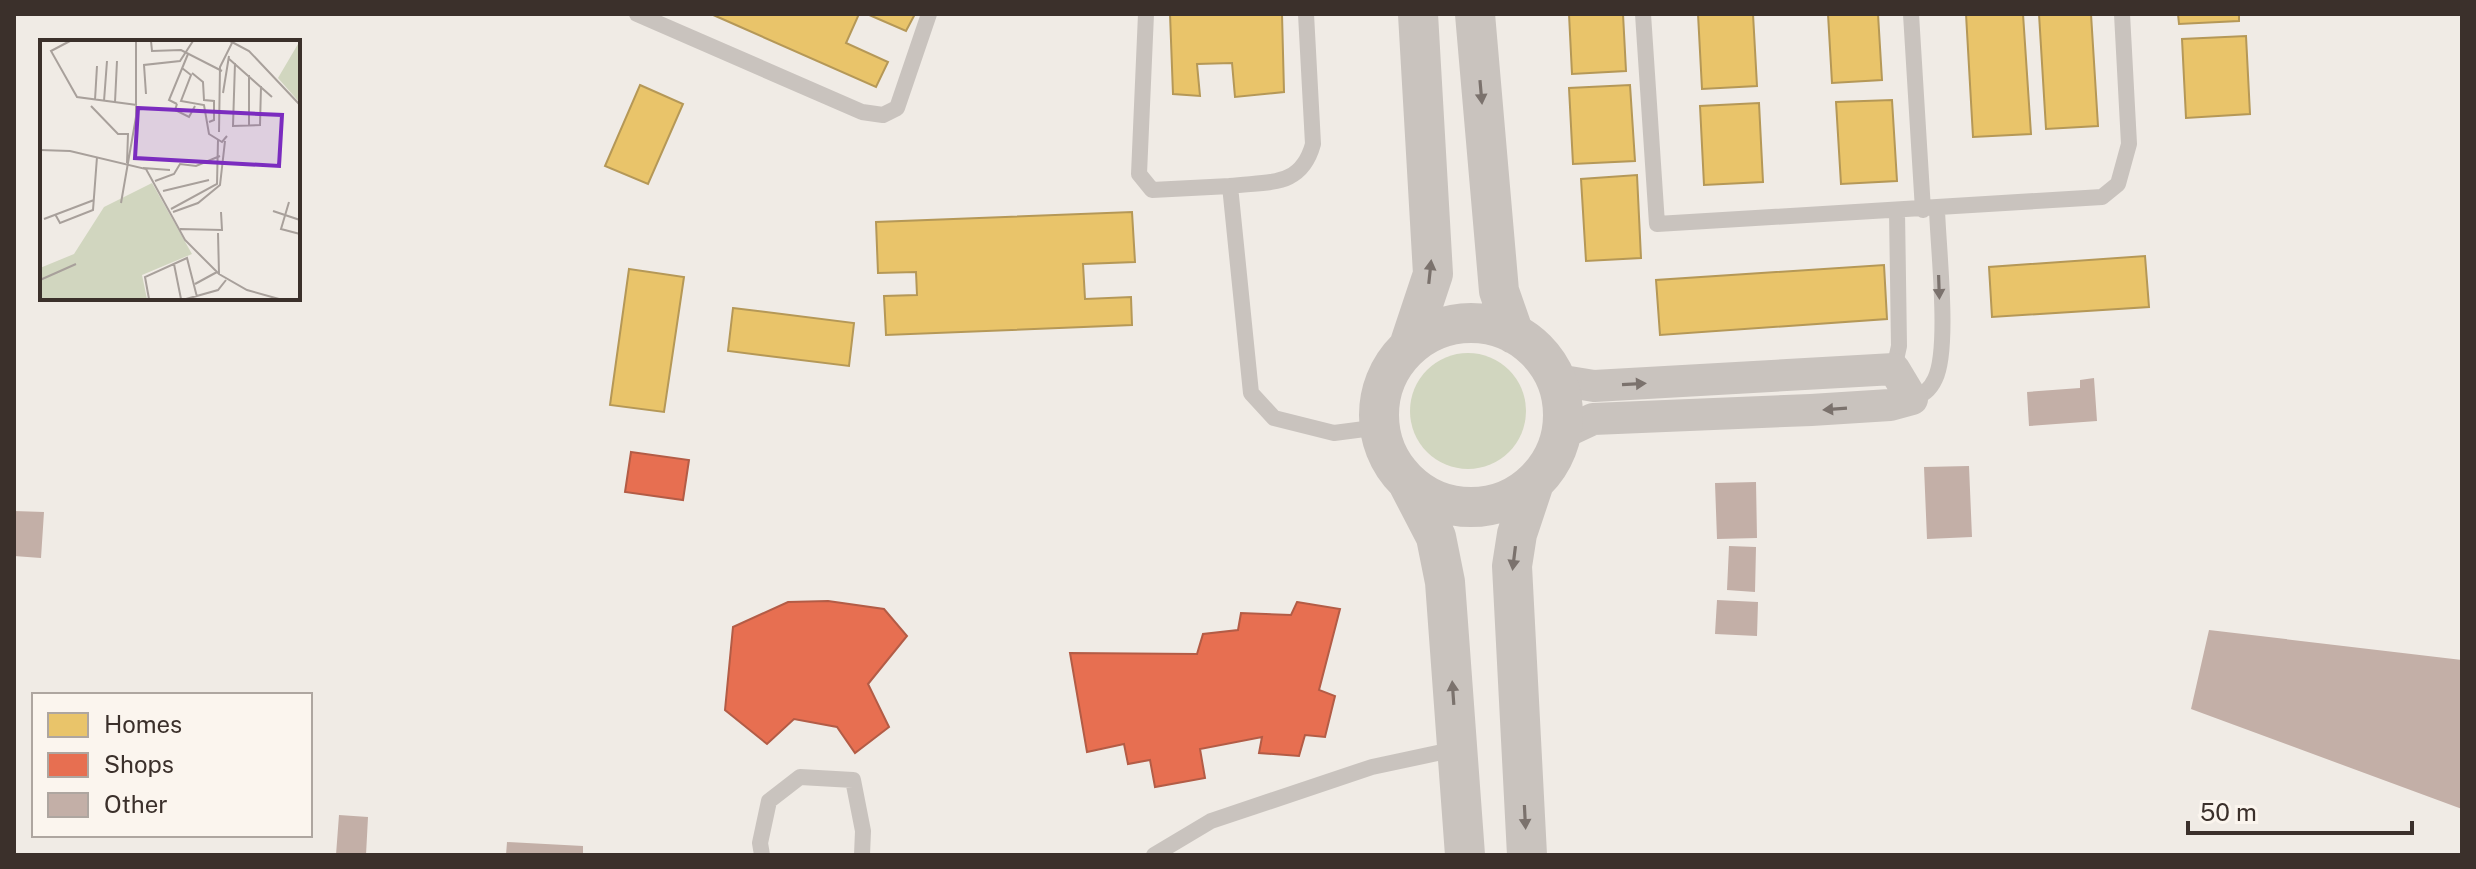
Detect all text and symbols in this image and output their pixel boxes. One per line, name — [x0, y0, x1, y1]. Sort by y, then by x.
inset map — [40, 40, 300, 300]
one-way arrow — [1475, 80, 1488, 105]
one-way arrow — [1424, 259, 1437, 284]
one-way arrow — [1933, 275, 1946, 300]
one-way arrow — [1622, 377, 1647, 390]
one-way arrow — [1822, 403, 1847, 416]
one-way arrow — [1507, 546, 1520, 571]
one-way arrow — [1446, 680, 1459, 705]
legend — [32, 693, 312, 837]
text: Homes — [104, 710, 182, 738]
text: Shops — [104, 750, 174, 778]
scale bar — [2188, 785, 2412, 835]
text: Other — [104, 790, 168, 818]
text: 50 m — [2200, 798, 2257, 826]
one-way arrow — [1519, 805, 1532, 830]

